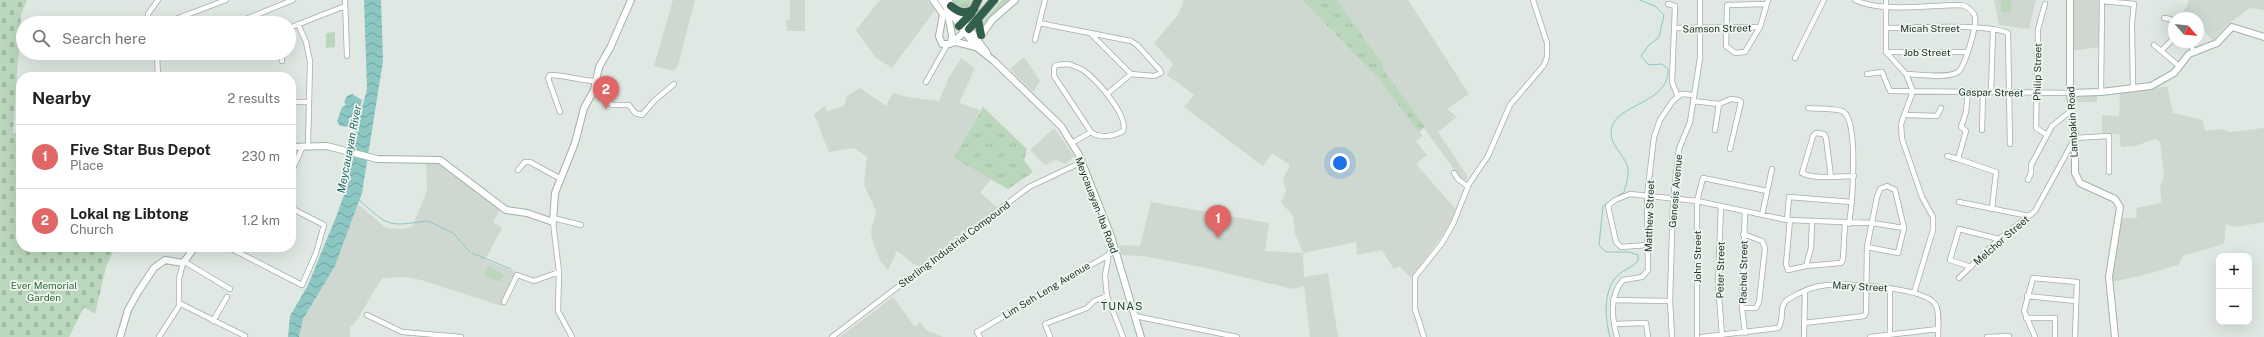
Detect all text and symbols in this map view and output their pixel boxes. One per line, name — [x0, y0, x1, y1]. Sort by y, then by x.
north arrow — [2168, 12, 2204, 48]
search box — [16, 16, 296, 60]
street label: Samson Street — [1682, 21, 1752, 35]
street label: Micah Street — [1900, 22, 1960, 34]
icon: search — [30, 27, 52, 49]
text: Search here — [62, 30, 146, 47]
street label: Philip Street — [2030, 43, 2044, 101]
street label: Job Street — [1903, 46, 1951, 58]
pin: 2 — [593, 76, 619, 109]
street label: Gaspar Street — [1958, 85, 2024, 99]
street label: Lambakin Road — [2064, 86, 2080, 158]
text: Nearby — [32, 88, 91, 108]
text: 2 results — [228, 91, 280, 106]
water label: Meycauayan River — [335, 103, 364, 194]
text: Five Star Bus Depot — [70, 141, 211, 158]
text: 1 — [42, 149, 48, 164]
text: 230 m — [242, 149, 280, 164]
your location — [1330, 153, 1350, 173]
street label: Genesis Avenue — [1666, 153, 1684, 228]
street label: Meycauayan-Iba Road — [1073, 155, 1121, 255]
text: Place — [70, 158, 104, 173]
street label: Matthew Street — [1642, 180, 1656, 252]
street label: Sterling Industrial Compound — [896, 198, 1012, 290]
text: Lokal ng Libtong — [70, 205, 189, 222]
pin: 1 — [1205, 205, 1231, 238]
text: 2 — [41, 213, 49, 228]
text: 1.2 km — [242, 213, 280, 228]
street label: Melchor Street — [1971, 213, 2031, 267]
text: Church — [70, 222, 114, 237]
street label: John Street — [1691, 231, 1703, 283]
street label: Rachel Street — [1736, 240, 1750, 304]
street label: Peter Street — [1714, 241, 1726, 298]
map controls — [2216, 253, 2252, 325]
button: + — [2216, 253, 2252, 289]
street label: Lim Seh Leng Avenue — [1000, 259, 1092, 321]
park label: Ever Memorial Garden — [11, 279, 77, 303]
street label: Mary Street — [1832, 279, 1888, 293]
button: − — [2216, 289, 2252, 325]
district label: TUNAS — [1101, 300, 1143, 312]

